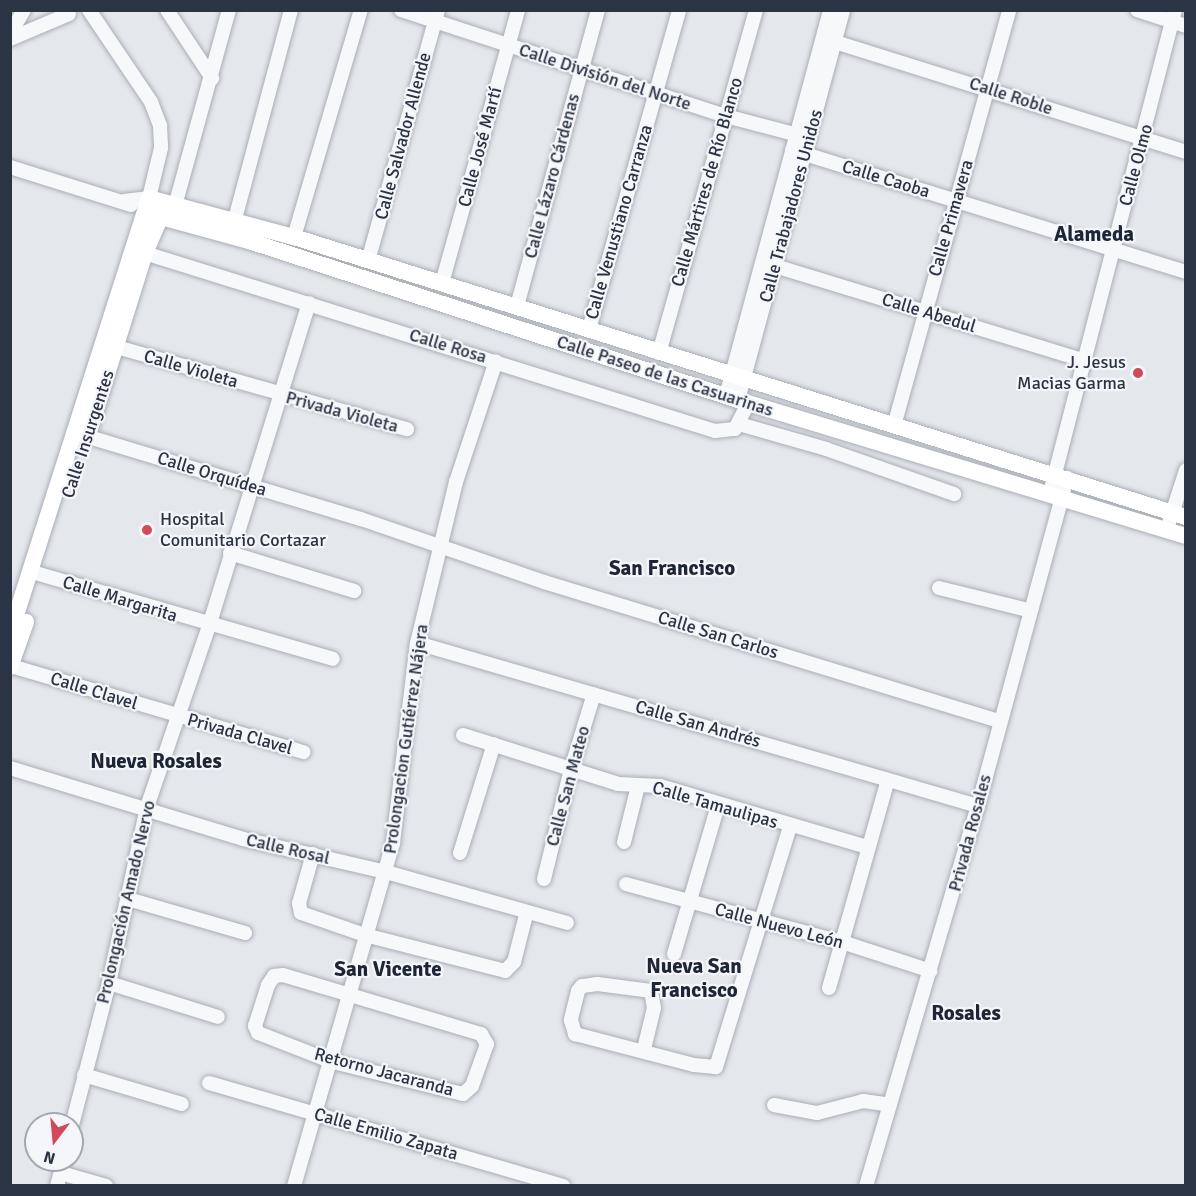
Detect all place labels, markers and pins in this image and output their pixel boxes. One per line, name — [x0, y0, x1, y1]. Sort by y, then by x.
place label: J. Jesus Macias Garma — [1017, 352, 1126, 394]
marker: J. Jesus Macias Garma — [1131, 366, 1145, 380]
place label: Hospital Comunitario Cortazar — [160, 509, 326, 552]
marker: Hospital Comunitario Cortazar — [138, 521, 156, 539]

